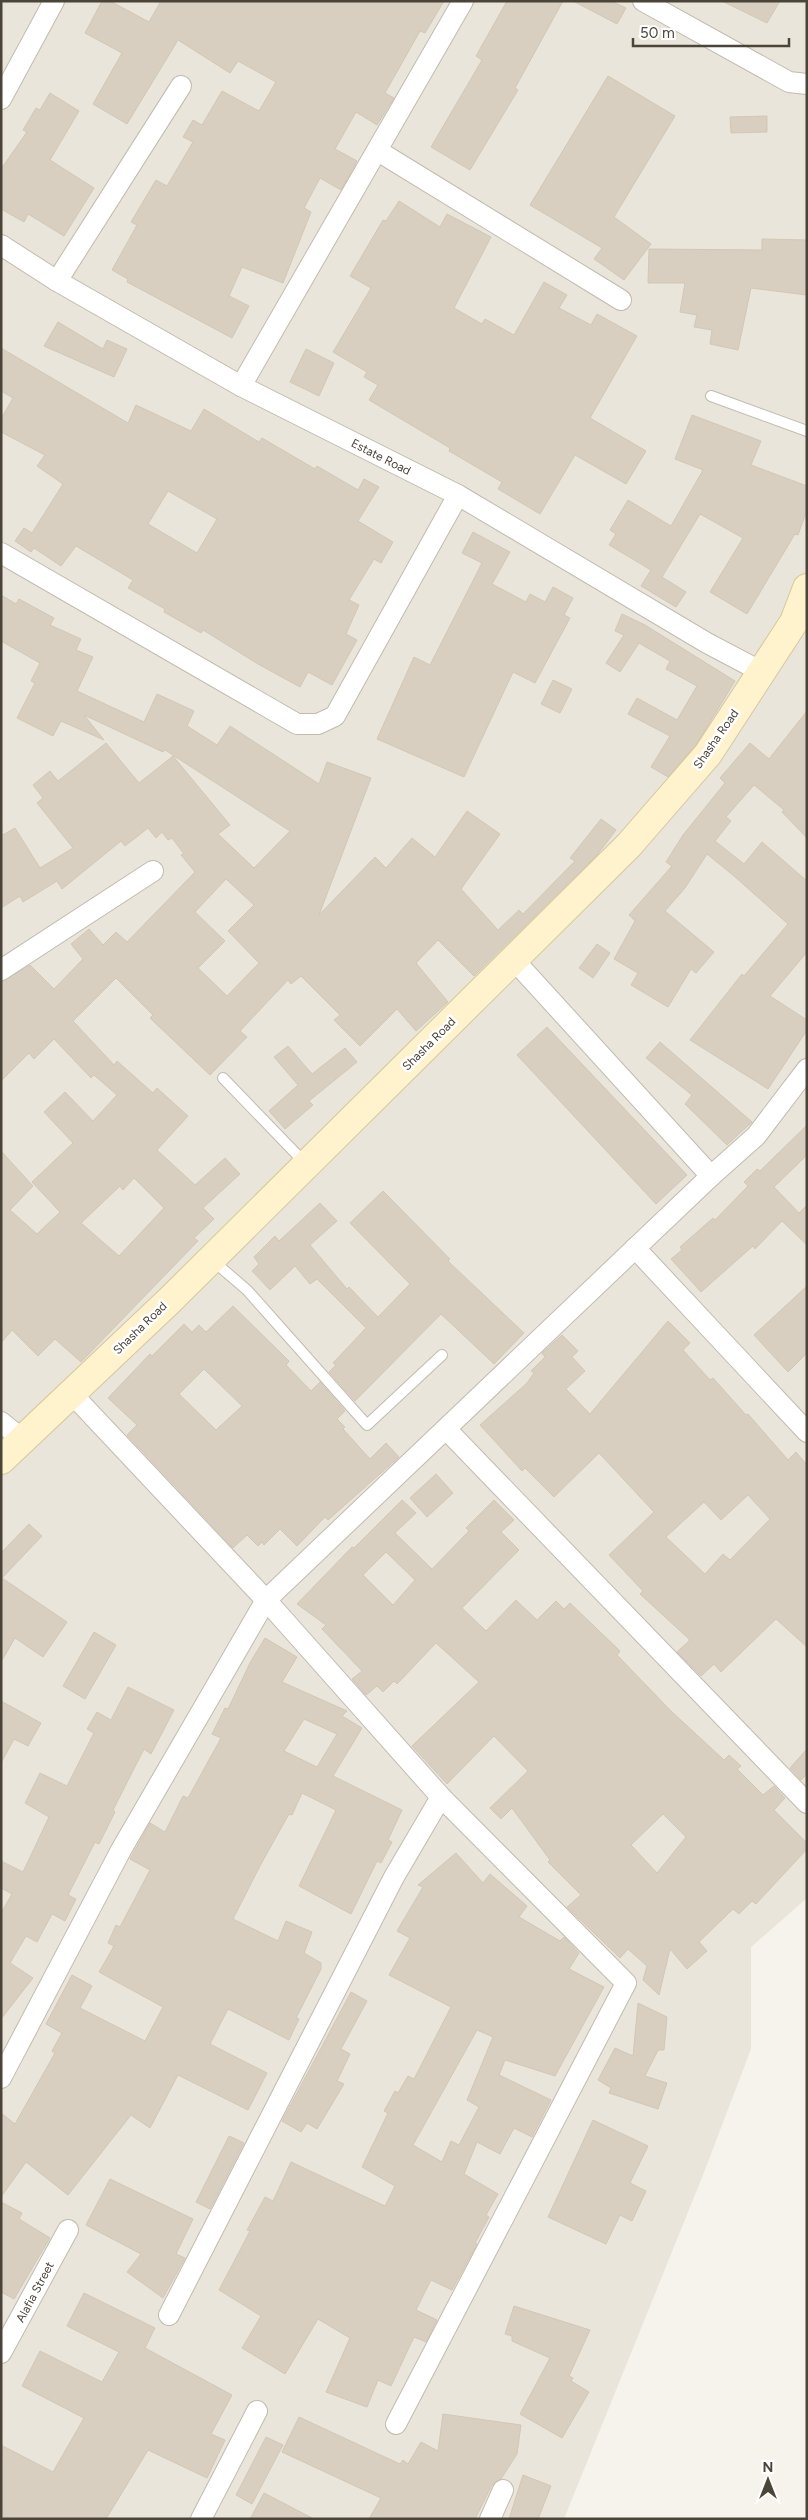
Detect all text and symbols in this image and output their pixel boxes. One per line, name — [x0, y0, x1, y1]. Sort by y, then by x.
scale bar — [633, 15, 789, 47]
text: 50 m — [640, 24, 675, 42]
street label: Estate Road — [349, 436, 413, 478]
street label: Shasha Road — [690, 707, 742, 771]
street label: Shasha Road — [400, 1015, 458, 1073]
street label: Shasha Road — [110, 1299, 170, 1357]
street label: Alafia Street — [13, 2259, 57, 2325]
north arrow — [743, 2455, 793, 2505]
text: N — [763, 2459, 773, 2476]

